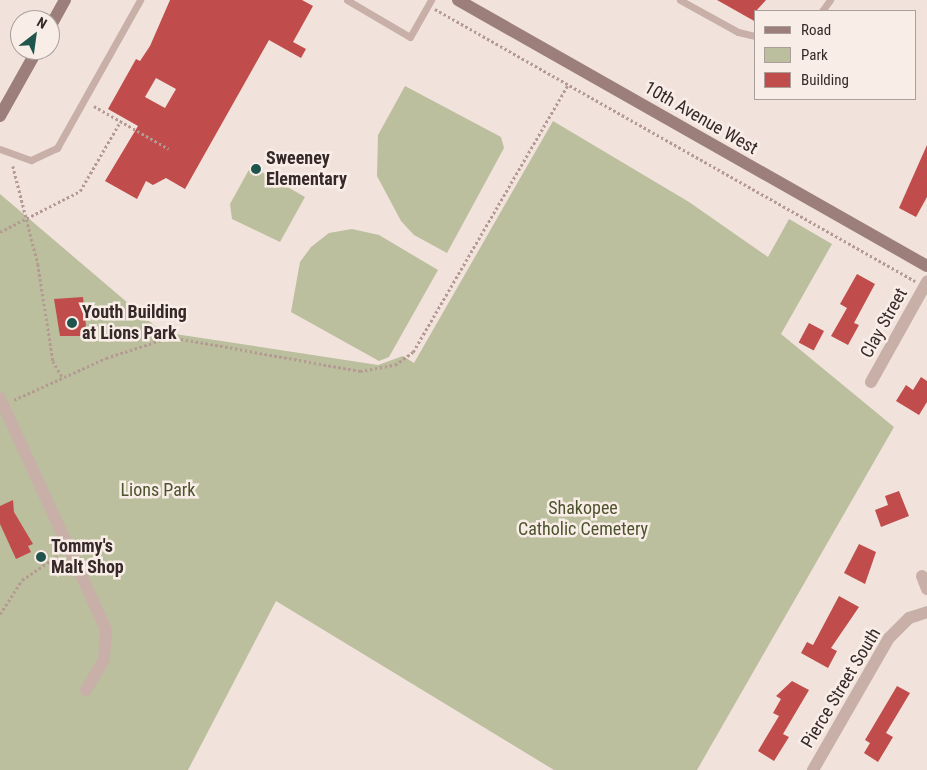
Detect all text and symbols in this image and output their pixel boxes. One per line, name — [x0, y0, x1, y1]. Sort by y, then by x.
north arrow — [10, 10, 60, 60]
legend — [754, 10, 917, 100]
text: N — [34, 14, 50, 32]
text: Road — [801, 21, 831, 39]
text: Park — [801, 46, 828, 64]
text: Building — [801, 71, 849, 89]
street label: 10th Avenue West — [640, 77, 762, 159]
place label: Sweeney Elementary — [266, 148, 347, 190]
marker: Sweeney Elementary — [250, 163, 262, 175]
street label: Clay Street — [856, 284, 912, 362]
place label: Youth Building at Lions Park — [82, 302, 187, 344]
marker: Youth Building at Lions Park — [66, 317, 78, 329]
park label: Lions Park — [121, 479, 195, 501]
park label: Shakopee Catholic Cemetery — [518, 498, 648, 540]
place label: Tommy's Malt Shop — [51, 536, 124, 578]
marker: Tommy's Malt Shop — [35, 551, 47, 563]
street label: Pierce Street South — [797, 624, 885, 752]

